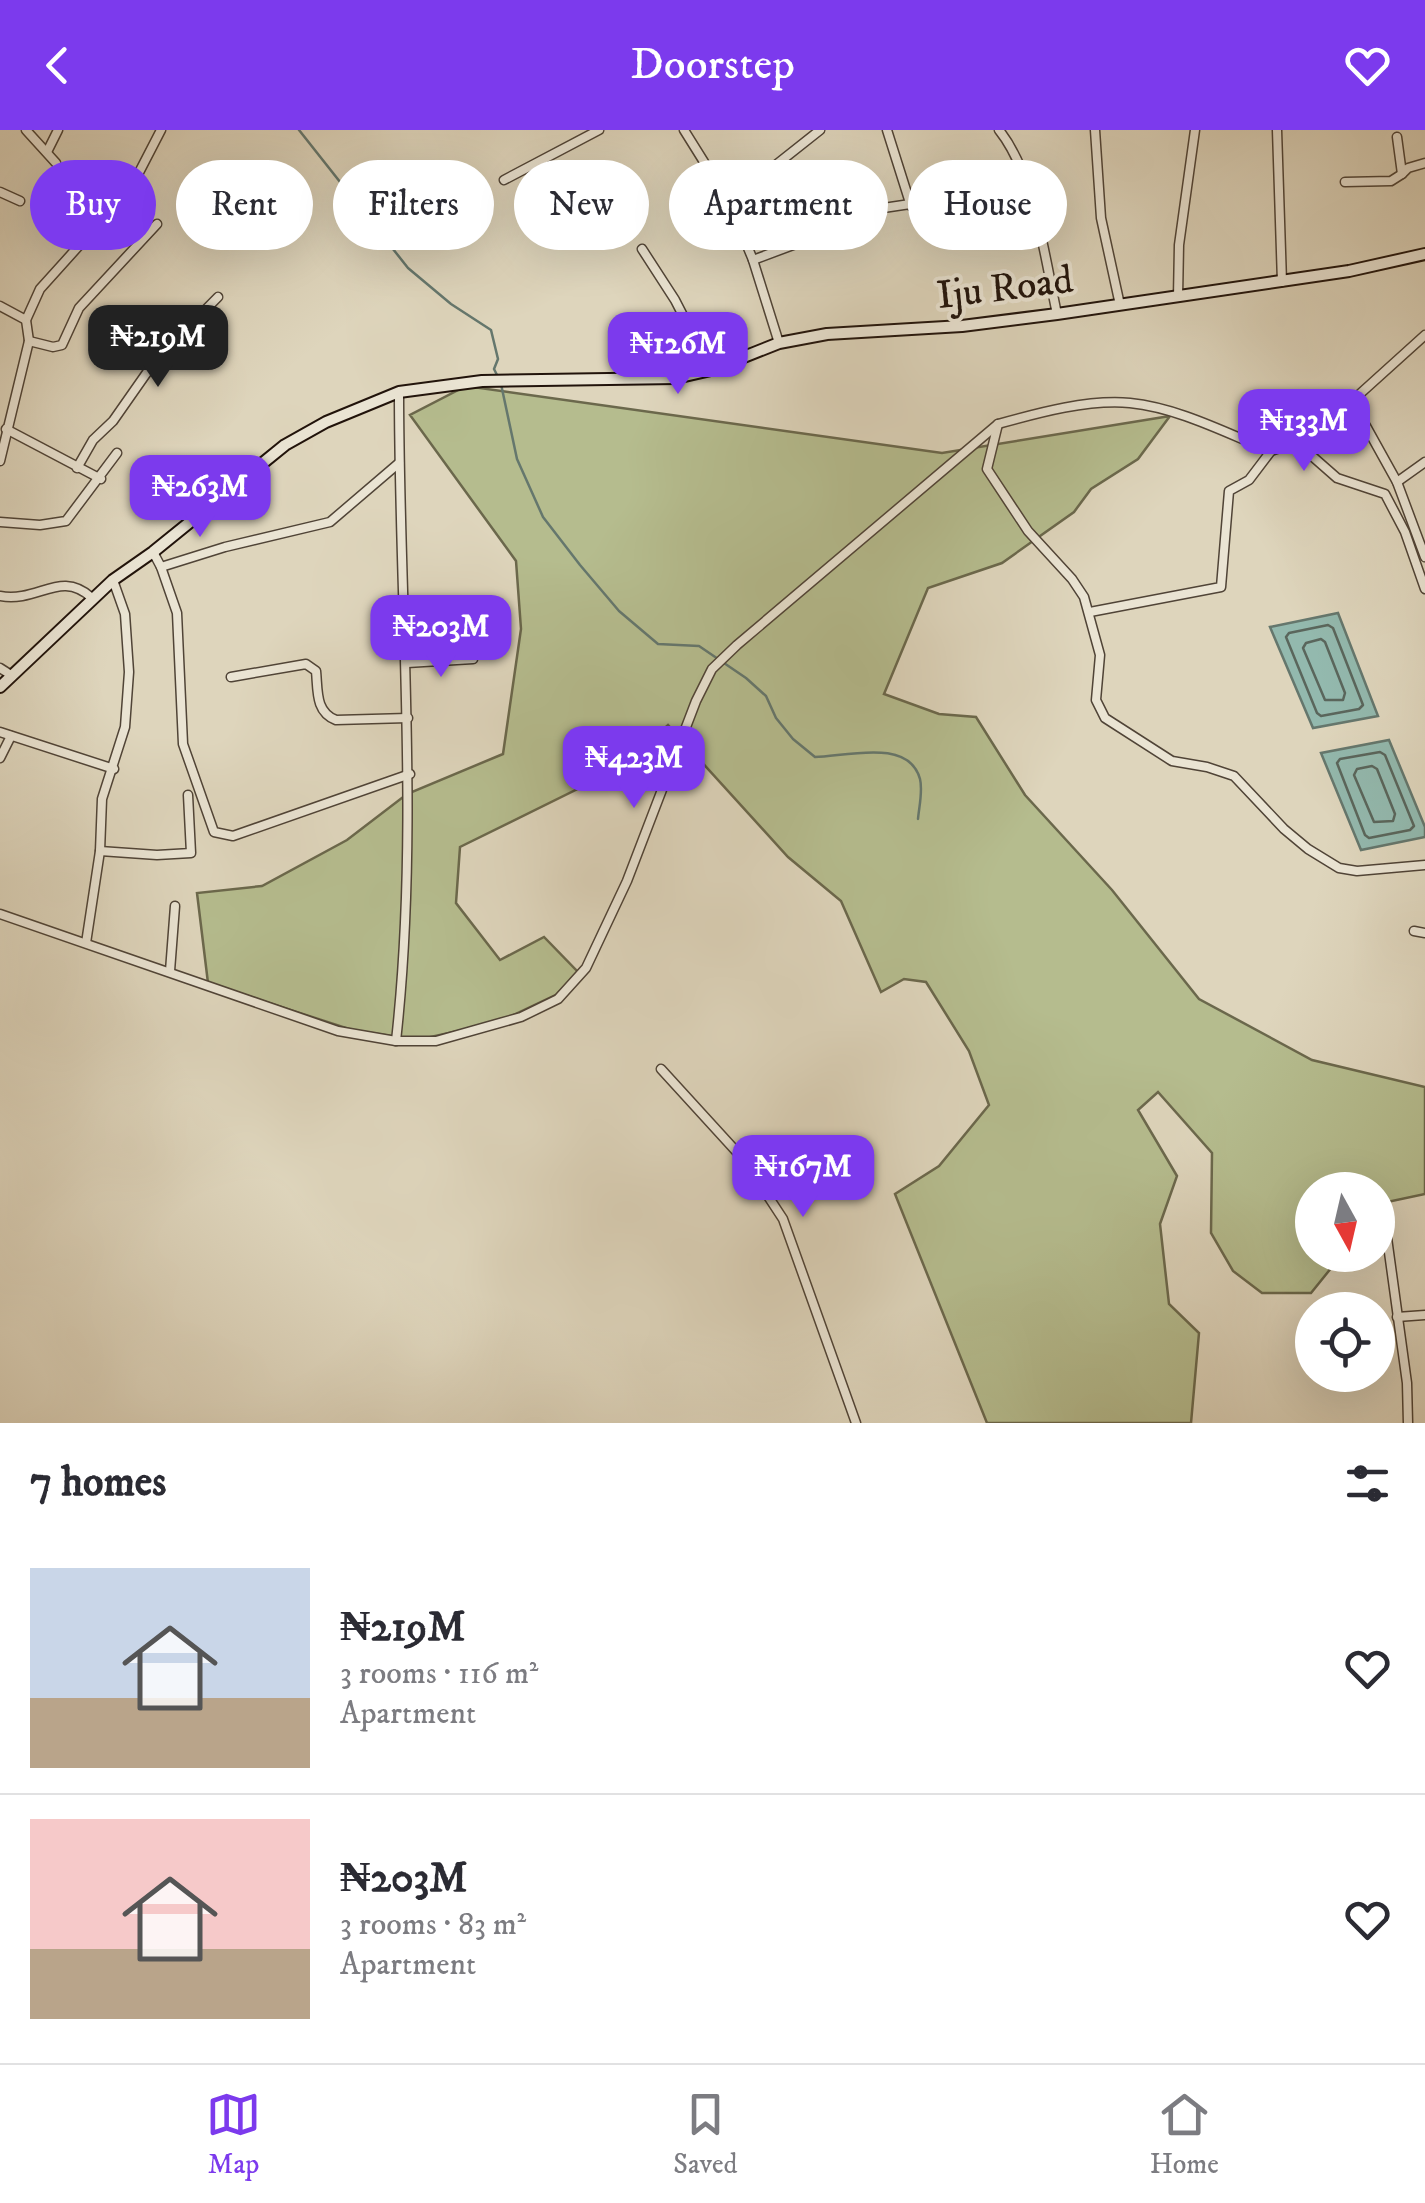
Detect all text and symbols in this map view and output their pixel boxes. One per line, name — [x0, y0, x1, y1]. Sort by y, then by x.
text: Doorstep — [630, 37, 795, 93]
icon: back — [30, 38, 85, 93]
icon: heart — [1340, 38, 1395, 93]
chip: Buy — [30, 160, 156, 250]
chip: Rent — [176, 160, 313, 250]
chip: Filters — [333, 160, 494, 250]
chip: New — [514, 160, 649, 250]
chip: Apartment — [669, 160, 888, 250]
chip: House — [908, 160, 1067, 250]
street label: Iju Road — [934, 256, 1076, 322]
pin: ₦219M — [88, 305, 228, 390]
pin: ₦126M — [608, 312, 748, 397]
text: ₦219M — [110, 317, 206, 357]
text: ₦126M — [630, 324, 726, 364]
pin: ₦133M — [1234, 389, 1374, 474]
text: ₦133M — [1260, 401, 1348, 441]
pin: ₦263M — [130, 455, 270, 540]
text: ₦263M — [152, 467, 248, 507]
pin: ₦203M — [371, 595, 511, 680]
text: ₦203M — [392, 607, 490, 647]
pin: ₦423M — [564, 726, 704, 811]
text: ₦423M — [585, 738, 683, 778]
pin: ₦167M — [733, 1135, 873, 1220]
text: ₦167M — [754, 1147, 852, 1187]
north arrow — [1295, 1172, 1395, 1272]
map controls — [1295, 1172, 1395, 1392]
button: locate — [1295, 1292, 1395, 1392]
icon: filters — [1340, 1456, 1395, 1511]
text: 7 homes — [30, 1457, 166, 1509]
text: ₦219M — [340, 1602, 466, 1654]
icon: home — [110, 1608, 230, 1728]
icon: heart — [1340, 1641, 1395, 1696]
text: 3 rooms · 116 m² — [340, 1654, 538, 1694]
text: Apartment — [340, 1694, 476, 1734]
text: ₦203M — [340, 1853, 468, 1905]
icon: home — [110, 1859, 230, 1979]
icon: heart — [1340, 1892, 1395, 1947]
text: 3 rooms · 83 m² — [340, 1905, 526, 1945]
text: Apartment — [340, 1945, 476, 1985]
tab: Map — [206, 2087, 261, 2182]
tab: Saved — [673, 2087, 738, 2182]
tab: Home — [1150, 2087, 1219, 2182]

